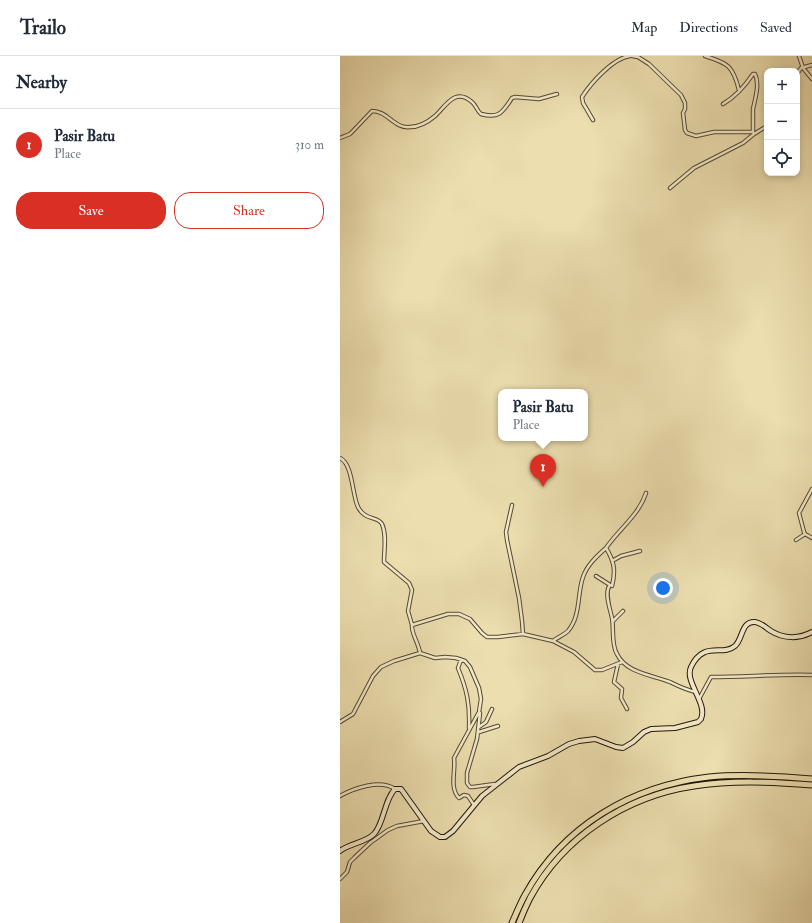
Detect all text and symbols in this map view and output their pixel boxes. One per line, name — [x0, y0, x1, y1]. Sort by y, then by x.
text: Trailo — [20, 16, 66, 40]
text: Map — [631, 19, 657, 36]
text: Directions — [679, 19, 738, 36]
text: Saved — [760, 19, 792, 36]
map controls — [764, 68, 800, 176]
button: + — [764, 68, 800, 104]
text: Nearby — [16, 72, 67, 93]
button: − — [764, 104, 800, 140]
text: Pasir Batu — [54, 127, 115, 146]
text: 1 — [27, 137, 31, 153]
text: 310 m — [295, 137, 324, 153]
button: locate — [764, 140, 800, 176]
text: Place — [54, 146, 81, 162]
button: Save — [16, 192, 166, 229]
button: Share — [174, 192, 324, 229]
popup — [498, 389, 588, 441]
text: Pasir Batu — [512, 398, 574, 417]
text: Place — [512, 417, 539, 433]
pin: 1 — [530, 454, 556, 487]
your location — [653, 578, 673, 598]

